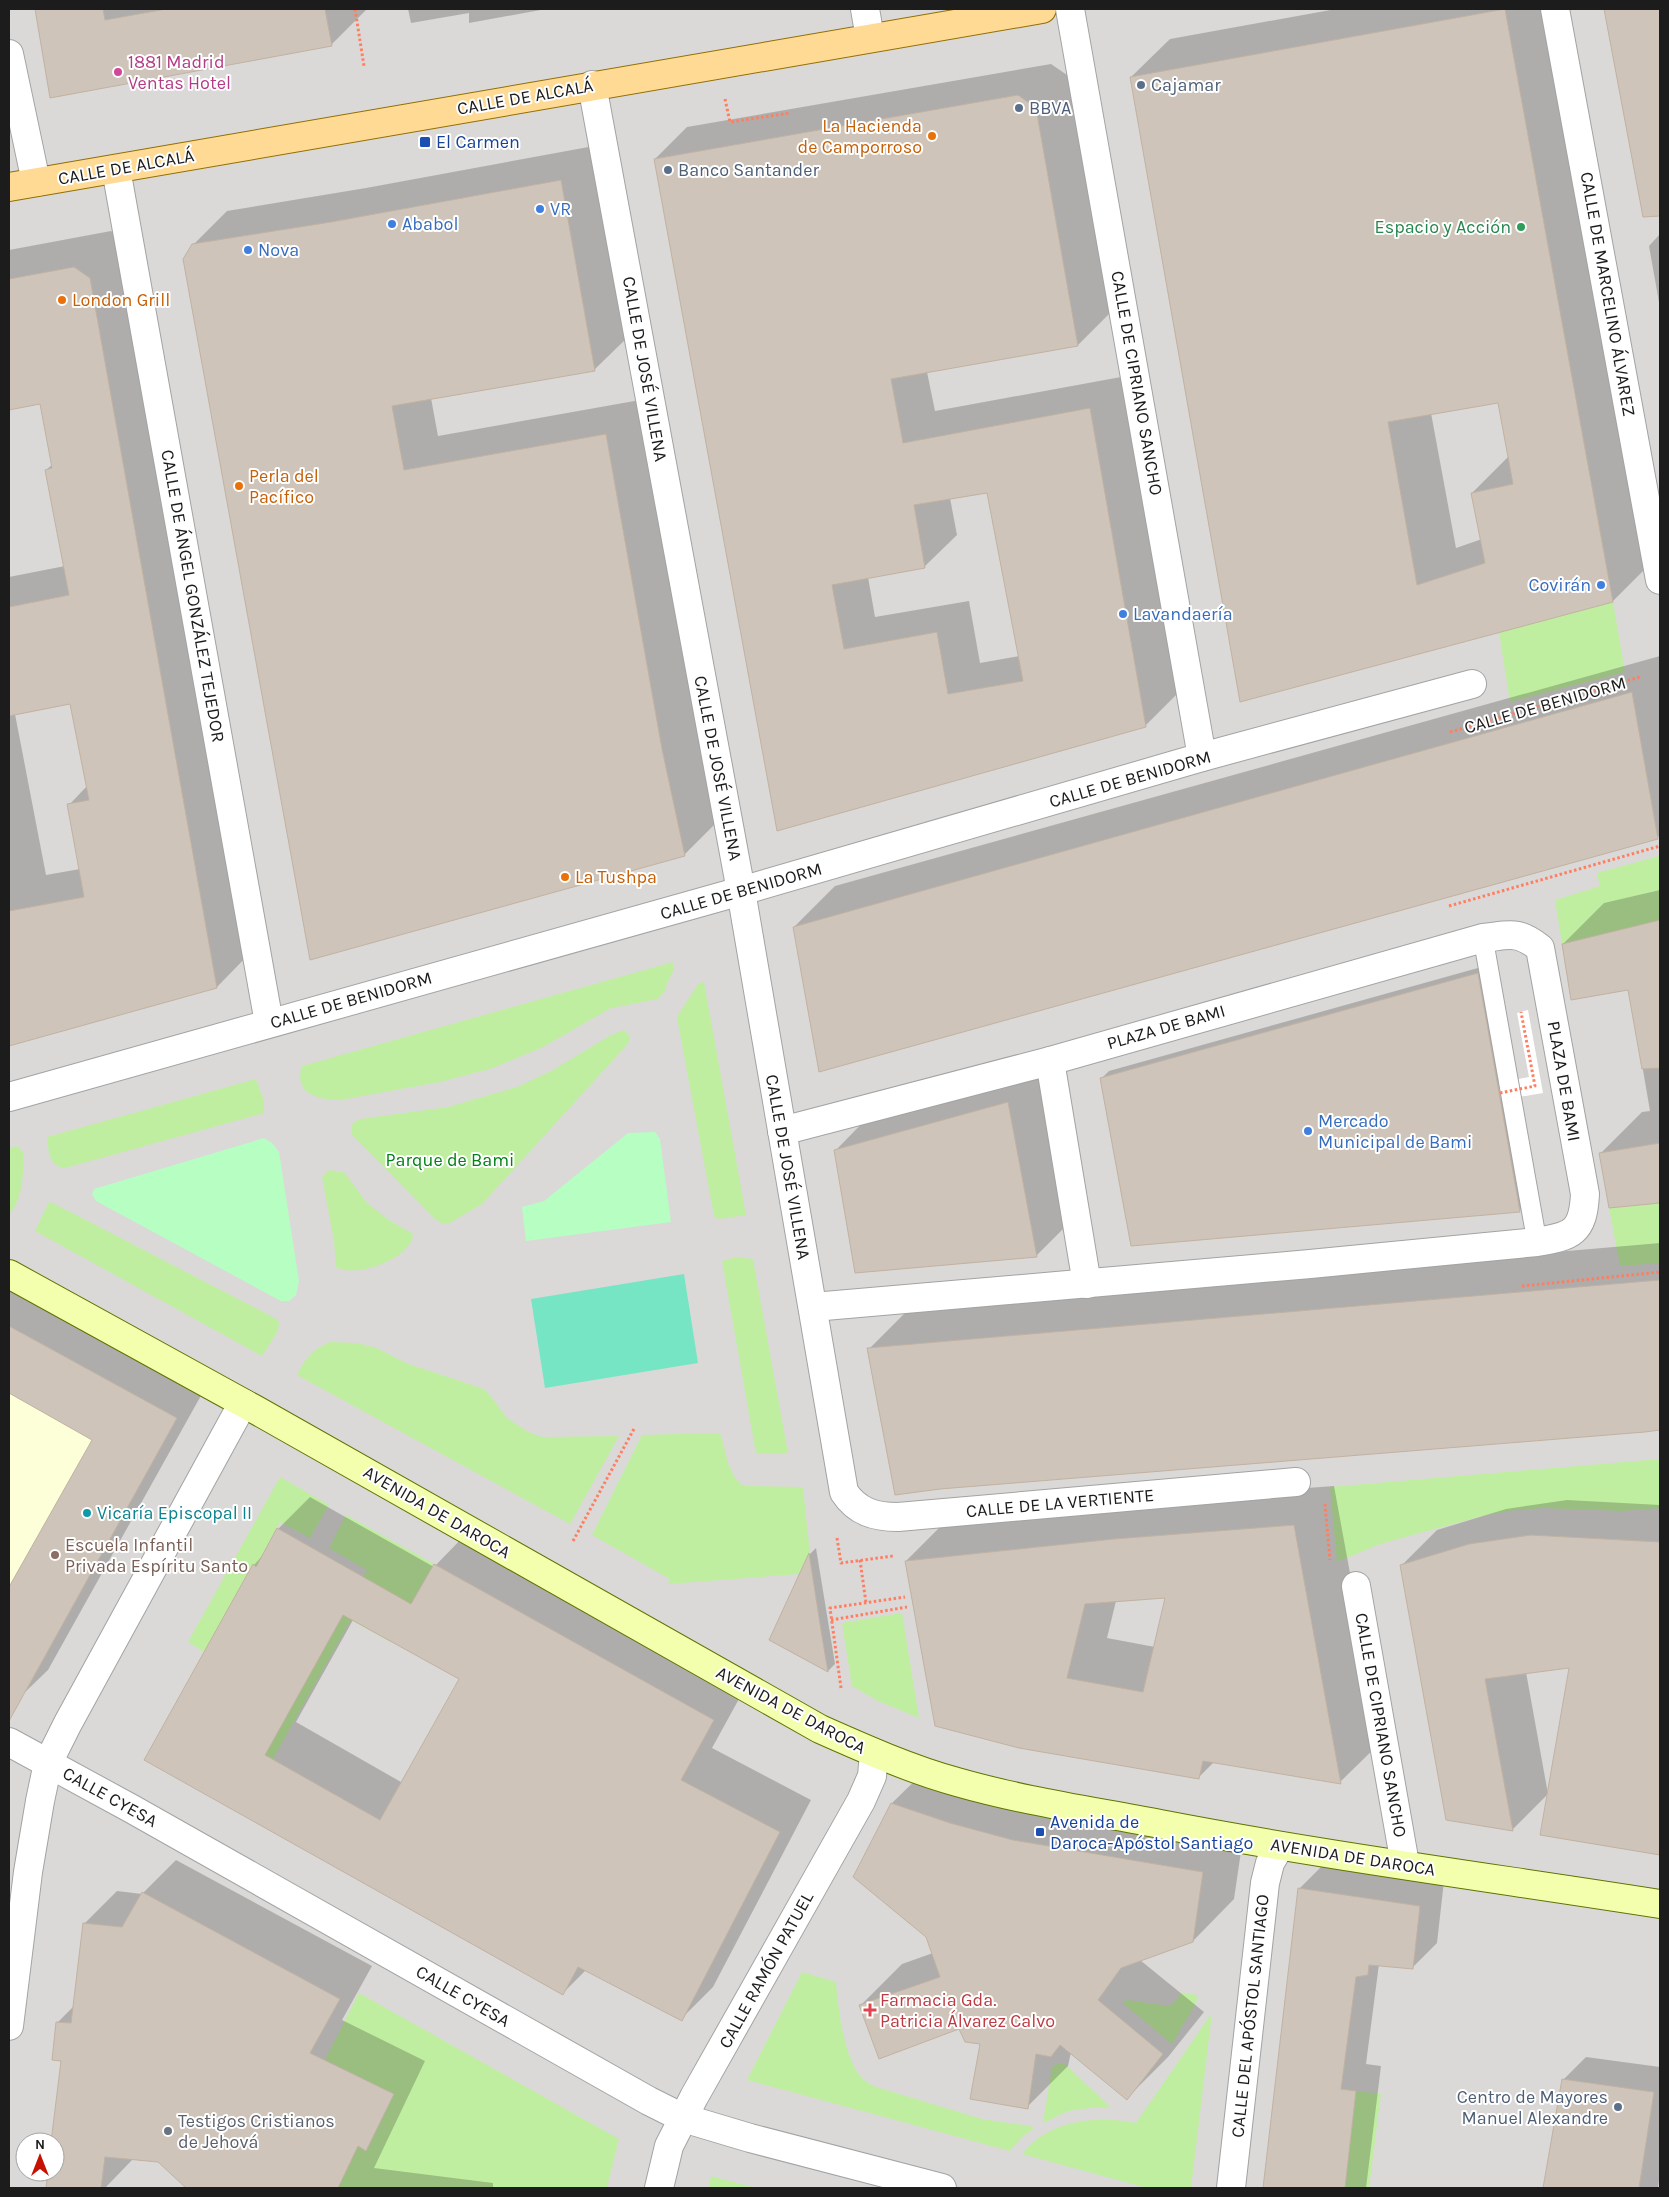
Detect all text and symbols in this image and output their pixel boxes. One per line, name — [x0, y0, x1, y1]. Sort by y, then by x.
place label: 1881 Madrid Ventas Hotel — [128, 51, 231, 94]
marker: 1881 Madrid Ventas Hotel — [112, 66, 124, 78]
street label: CALLE DE ALCALÁ — [455, 73, 595, 120]
place label: Cajamar — [1151, 74, 1221, 96]
marker: Cajamar — [1135, 79, 1147, 91]
place label: BBVA — [1029, 97, 1071, 119]
marker: BBVA — [1013, 102, 1025, 114]
place label: La Hacienda de Camporroso — [798, 115, 922, 158]
marker: La Hacienda de Camporroso — [926, 130, 938, 142]
place label: El Carmen — [436, 131, 520, 153]
marker: El Carmen — [418, 135, 432, 149]
street label: CALLE DE ALCALÁ — [56, 143, 196, 190]
place label: Banco Santander — [678, 159, 819, 181]
marker: Banco Santander — [662, 164, 674, 176]
street label: CALLE DE MARCELINO ÁLVAREZ — [1576, 170, 1641, 418]
place label: VR — [550, 198, 571, 220]
marker: VR — [534, 203, 546, 215]
place label: Ababol — [402, 213, 458, 235]
place label: Espacio y Acción — [1375, 216, 1511, 238]
marker: Ababol — [386, 218, 398, 230]
marker: Espacio y Acción — [1515, 221, 1527, 233]
place label: Nova — [258, 239, 299, 261]
marker: Nova — [242, 244, 254, 256]
street label: CALLE DE CIPRIANO SANCHO — [1106, 269, 1168, 497]
street label: CALLE DE JOSÉ VILLENA — [618, 274, 673, 463]
place label: London Grill — [72, 289, 170, 311]
marker: London Grill — [56, 294, 68, 306]
street label: CALLE DE ÁNGEL GONZÁLEZ TEJEDOR — [156, 448, 231, 744]
place label: Perla del Pacífico — [249, 465, 319, 508]
marker: Perla del Pacífico — [233, 480, 245, 492]
place label: Covirán — [1528, 574, 1591, 596]
marker: Covirán — [1595, 579, 1607, 591]
place label: Lavandaería — [1133, 603, 1233, 625]
marker: Lavandaería — [1117, 608, 1129, 620]
street label: CALLE DE BENIDORM — [1462, 671, 1628, 739]
street label: CALLE DE JOSÉ VILLENA — [689, 674, 748, 862]
street label: CALLE DE BENIDORM — [1047, 745, 1213, 813]
street label: CALLE DE BENIDORM — [658, 857, 824, 925]
place label: La Tushpa — [575, 866, 657, 888]
marker: La Tushpa — [559, 871, 571, 883]
street label: CALLE DE BENIDORM — [268, 966, 434, 1034]
street label: PLAZA DE BAMI — [1104, 1000, 1228, 1054]
street label: PLAZA DE BAMI — [1543, 1019, 1585, 1143]
street label: CALLE DE JOSÉ VILLENA — [761, 1072, 816, 1261]
place label: Mercado Municipal de Bami — [1318, 1110, 1472, 1153]
marker: Mercado Municipal de Bami — [1302, 1125, 1314, 1137]
park label: Parque de Bami — [386, 1149, 514, 1171]
street label: AVENIDA DE DAROCA — [359, 1461, 515, 1563]
street label: CALLE DE LA VERTIENTE — [965, 1484, 1155, 1522]
place label: Vicaría Episcopal II — [97, 1502, 252, 1524]
marker: Vicaría Episcopal II — [81, 1507, 93, 1519]
place label: Escuela Infantil Privada Espíritu Santo — [65, 1534, 248, 1577]
marker: Escuela Infantil Privada Espíritu Santo — [49, 1549, 61, 1561]
street label: CALLE DE CIPRIANO SANCHO — [1350, 1611, 1412, 1839]
street label: AVENIDA DE DAROCA — [712, 1661, 870, 1759]
street label: CALLE CYESA — [59, 1762, 161, 1832]
place label: Avenida de Daroca-Apóstol Santiago — [1050, 1811, 1253, 1854]
marker: Avenida de Daroca-Apóstol Santiago — [1034, 1826, 1046, 1838]
street label: AVENIDA DE DAROCA — [1269, 1833, 1437, 1881]
street label: CALLE RAMÓN PATUEL — [713, 1887, 818, 2052]
street label: CALLE DEL APÓSTOL SANTIAGO — [1225, 1893, 1274, 2139]
street label: CALLE CYESA — [412, 1960, 514, 2032]
place label: Farmacia Gda. Patricia Álvarez Calvo — [880, 1989, 1055, 2032]
marker: Farmacia Gda. Patricia Álvarez Calvo — [864, 2004, 876, 2016]
place label: Centro de Mayores Manuel Alexandre — [1457, 2086, 1608, 2129]
marker: Centro de Mayores Manuel Alexandre — [1612, 2101, 1624, 2113]
place label: Testigos Cristianos de Jehová — [178, 2110, 335, 2153]
marker: Testigos Cristianos de Jehová — [162, 2125, 174, 2137]
north arrow — [15, 2132, 65, 2182]
text: N — [35, 2136, 45, 2153]

